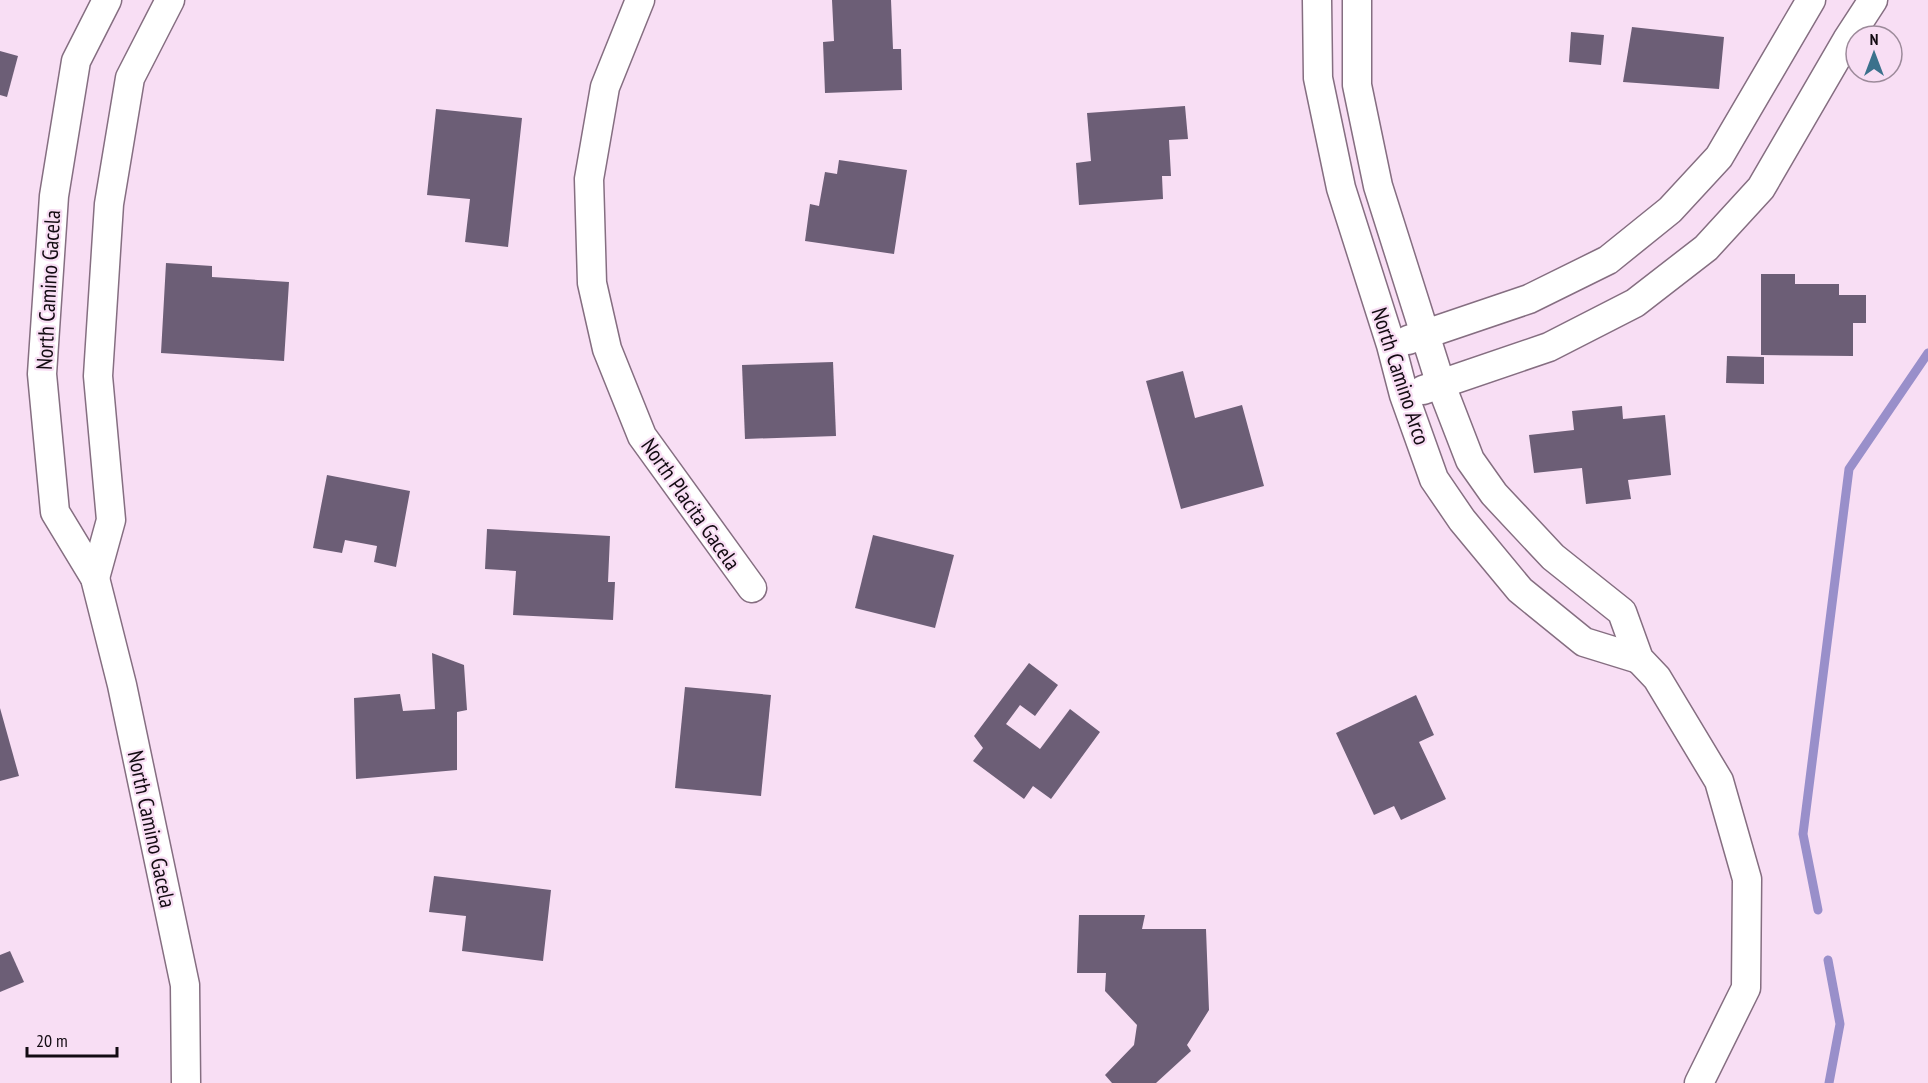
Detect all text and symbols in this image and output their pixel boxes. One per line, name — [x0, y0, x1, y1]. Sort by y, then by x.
north arrow — [1844, 24, 1904, 84]
text: N — [1870, 29, 1878, 49]
street label: North Camino Gacela — [30, 209, 66, 371]
street label: North Camino Arco — [1366, 304, 1436, 448]
street label: North Placita Gacela — [635, 433, 747, 575]
street label: North Camino Gacela — [122, 748, 182, 910]
scale bar — [27, 1020, 117, 1058]
text: 20 m — [36, 1029, 68, 1052]

